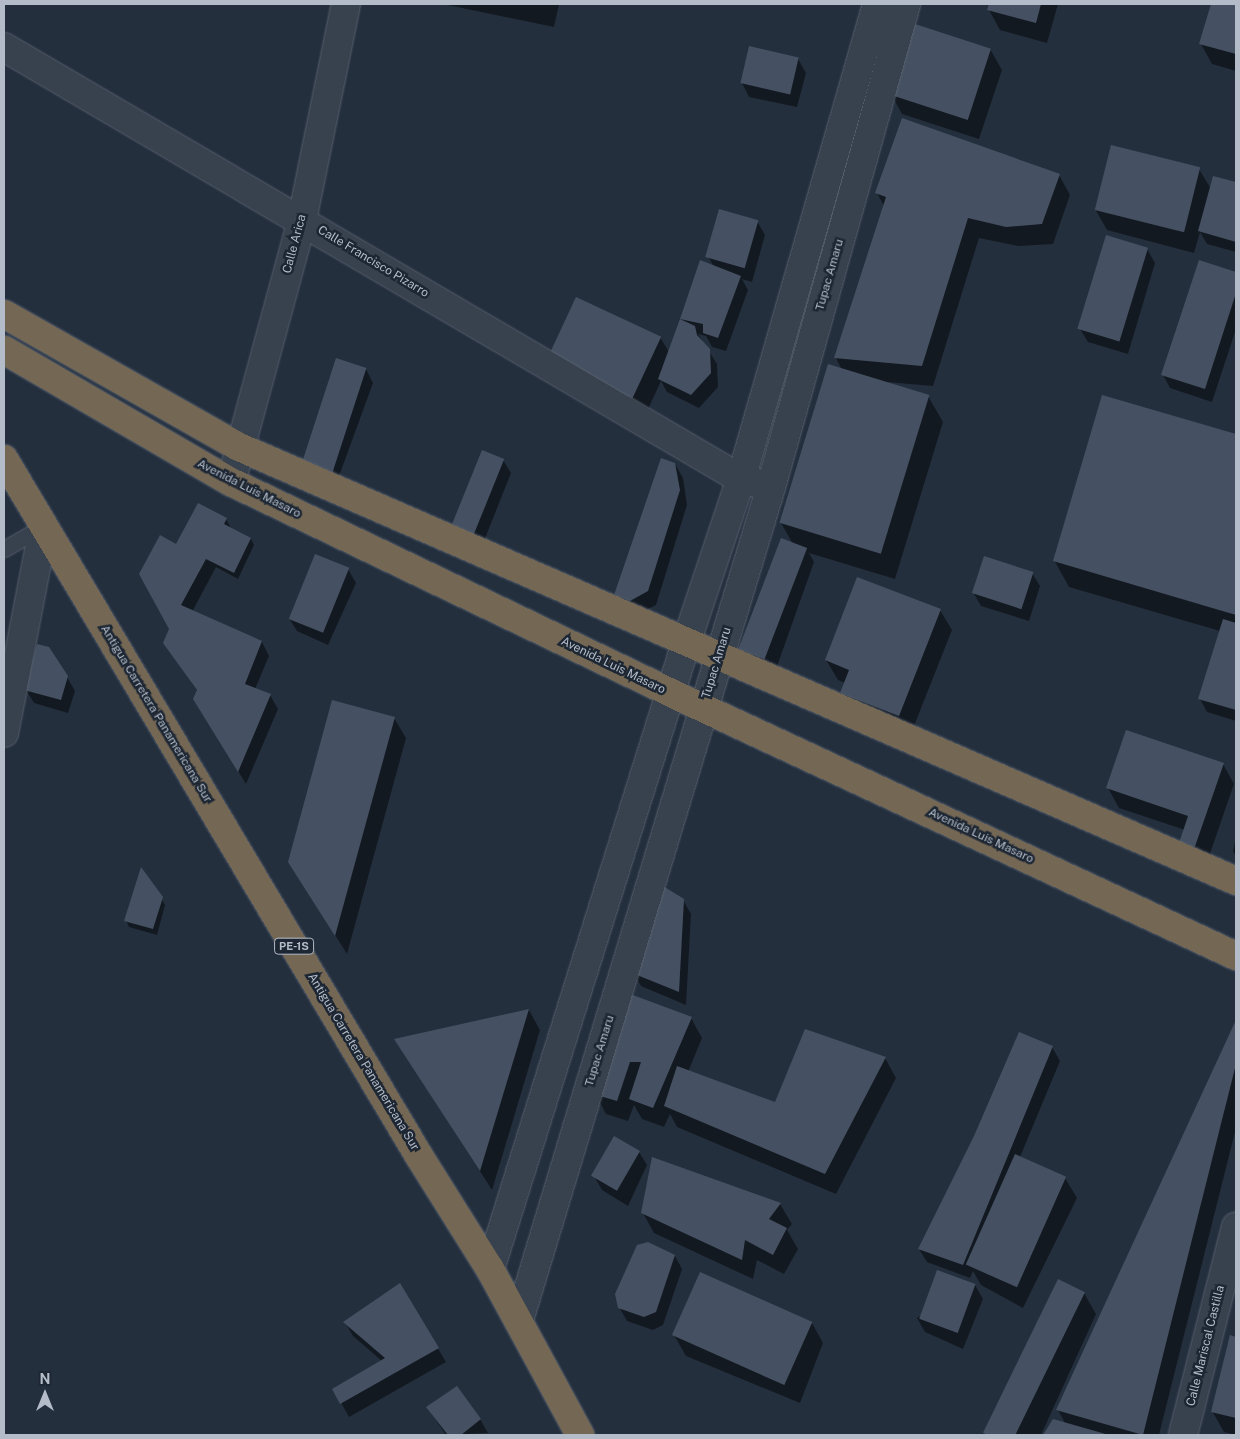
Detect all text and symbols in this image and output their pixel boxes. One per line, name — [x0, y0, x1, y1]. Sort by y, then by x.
street label: Calle Arica — [280, 213, 310, 275]
street label: Calle Francisco Pizarro — [315, 223, 431, 301]
street label: Tupac Amaru — [813, 238, 847, 312]
street label: Avenida Luis Masaro — [195, 457, 303, 521]
street label: Antigua Carretera Panamericana Sur — [97, 623, 215, 805]
street label: Tupac Amaru — [699, 626, 735, 700]
street label: Avenida Luis Masaro — [558, 634, 668, 698]
street label: Avenida Luis Masaro — [926, 805, 1036, 867]
road number: PE-1S — [274, 938, 314, 954]
street label: Antigua Carretera Panamericana Sur — [304, 971, 422, 1153]
street label: Tupac Amaru — [582, 1014, 618, 1088]
street label: Calle Mariscal Castilla — [1184, 1284, 1228, 1408]
north arrow — [20, 1369, 70, 1419]
text: N — [40, 1371, 50, 1387]

